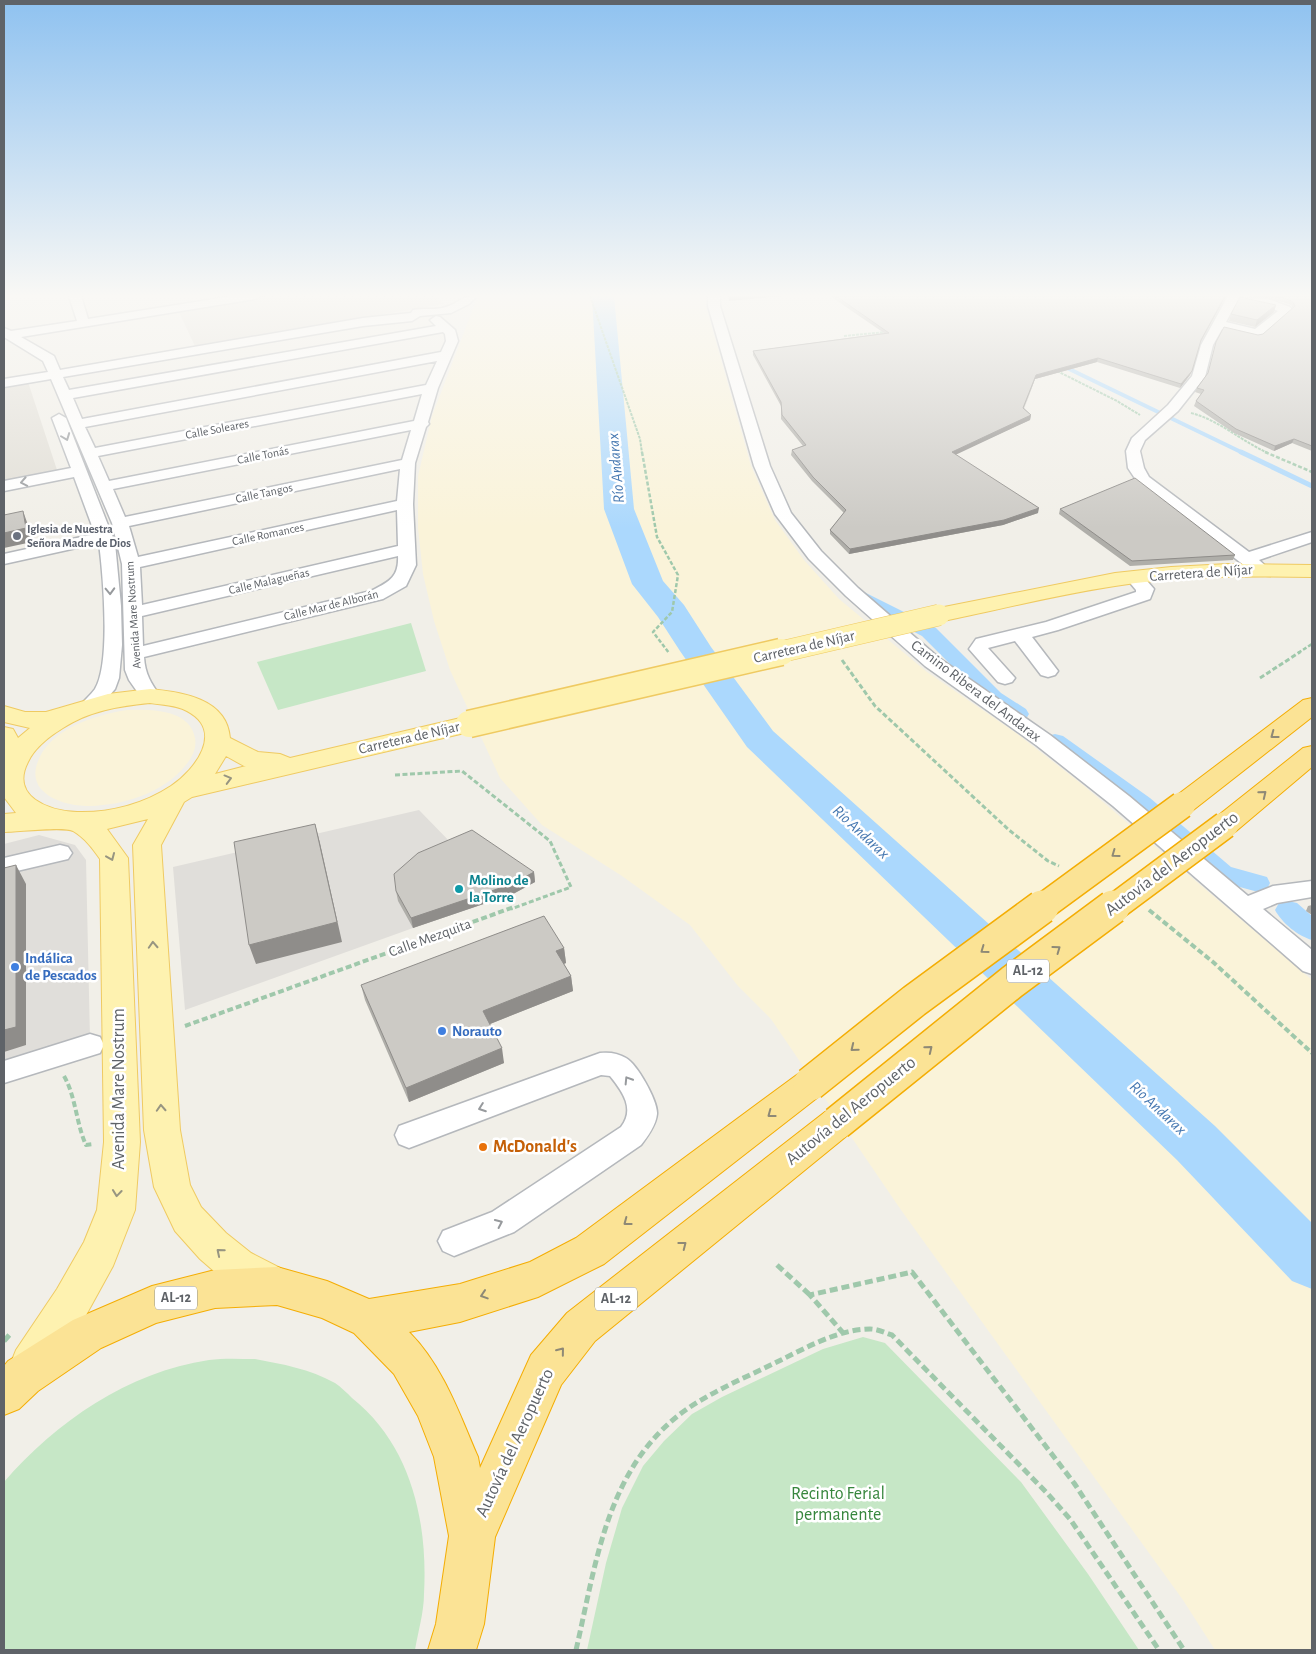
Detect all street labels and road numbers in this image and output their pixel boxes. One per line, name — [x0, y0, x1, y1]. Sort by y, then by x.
street label: Calle Soleares — [184, 417, 250, 441]
street label: Calle Tonás — [236, 444, 290, 466]
street label: Calle Tangos — [234, 481, 294, 505]
street label: Calle Romances — [231, 521, 305, 547]
street label: Avenida Mare Nostrum — [123, 561, 143, 669]
street label: Carretera de Níjar — [1149, 562, 1253, 584]
street label: Calle Malagueñas — [228, 566, 310, 596]
street label: Calle Mar de Alborán — [283, 587, 379, 623]
street label: Carretera de Níjar — [752, 628, 856, 666]
street label: Camino Ribera del Andarax — [908, 637, 1044, 745]
street label: Carretera de Níjar — [357, 719, 461, 757]
street label: Autovía del Aeropuerto — [1102, 808, 1242, 920]
street label: Calle Mezquita — [387, 916, 473, 960]
road number: AL-12 — [1007, 959, 1049, 982]
street label: Avenida Mare Nostrum — [110, 1008, 128, 1170]
street label: Autovía del Aeropuerto — [783, 1053, 919, 1169]
road number: AL-12 — [155, 1286, 197, 1310]
road number: AL-12 — [595, 1288, 637, 1310]
street label: Autovía del Aeropuerto — [473, 1366, 557, 1520]

